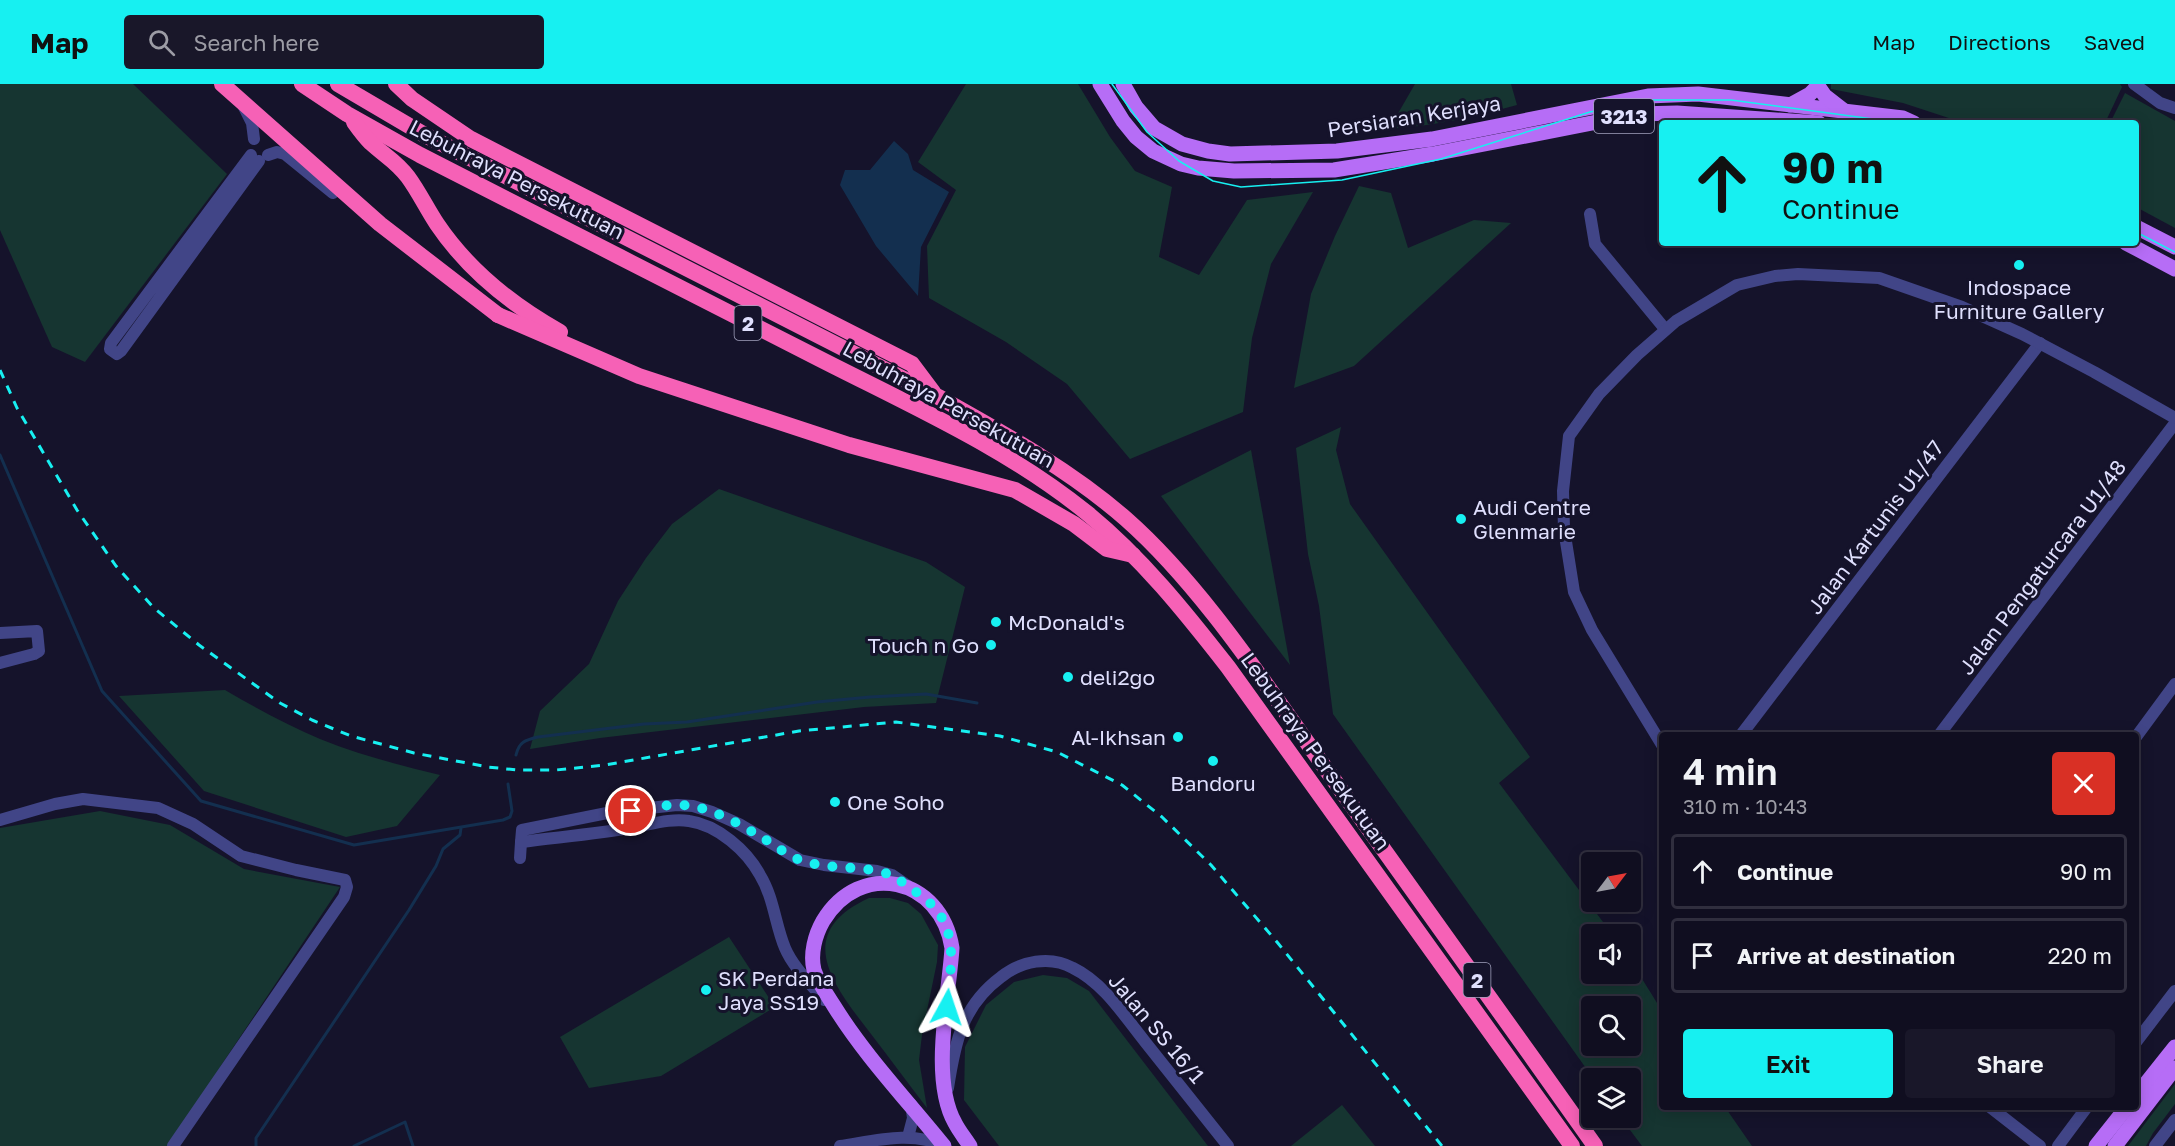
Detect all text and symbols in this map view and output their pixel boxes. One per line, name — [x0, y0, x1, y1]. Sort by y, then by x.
search box — [124, 15, 544, 69]
text: Map — [30, 26, 88, 59]
icon: search — [145, 26, 178, 59]
text: Search here — [193, 29, 319, 56]
text: Map — [1872, 29, 1915, 55]
text: Directions — [1948, 29, 2051, 55]
text: Saved — [2084, 29, 2145, 55]
street label: Persiaran Kerjaya — [1326, 89, 1502, 143]
road number: 3213 — [1594, 99, 1654, 133]
street label: Lebuhraya Persekutuan — [405, 113, 629, 245]
text: 90 m — [1782, 142, 1883, 192]
icon: ahead — [1683, 144, 1761, 222]
text: Continue — [1782, 193, 1900, 225]
marker: Indospace Furniture Gallery — [2012, 258, 2026, 272]
place label: Indospace Furniture Gallery — [1933, 274, 2105, 324]
road number: 2 — [734, 306, 762, 340]
street label: Lebuhraya Persekutuan — [839, 335, 1059, 473]
street label: Jalan Kartunis U1/47 — [1801, 435, 1949, 619]
street label: Jalan Pengaturcara U1/48 — [1953, 454, 2131, 680]
place label: Audi Centre Glenmarie — [1473, 494, 1591, 544]
marker: Audi Centre Glenmarie — [1454, 512, 1468, 526]
place label: McDonald's — [1008, 609, 1125, 635]
marker: McDonald's — [989, 615, 1003, 629]
place label: Touch n Go — [867, 632, 979, 658]
marker: Touch n Go — [984, 638, 998, 652]
street label: Lebuhraya Persekutuan — [1236, 647, 1396, 855]
place label: deli2go — [1080, 664, 1155, 690]
marker: deli2go — [1061, 670, 1075, 684]
place label: Al-Ikhsan — [1071, 724, 1166, 750]
marker: Al-Ikhsan — [1171, 730, 1185, 744]
text: 4 min — [1683, 750, 1778, 793]
button: close — [2052, 752, 2115, 815]
marker: Bandoru — [1206, 754, 1220, 768]
place label: Bandoru — [1170, 770, 1256, 796]
pin — [605, 785, 656, 836]
place label: One Soho — [847, 789, 944, 815]
icon: arrive — [614, 794, 647, 827]
text: 310 m · 10:43 — [1683, 794, 1808, 818]
marker: One Soho — [828, 795, 842, 809]
north arrow — [1581, 852, 1641, 912]
map controls — [1581, 852, 1641, 1128]
icon: ahead — [1686, 855, 1719, 888]
text: Continue — [1737, 858, 1833, 885]
text: 90 m — [2060, 858, 2112, 885]
button: sound — [1581, 924, 1641, 984]
icon: arrive — [1686, 939, 1719, 972]
text: Arrive at destination — [1737, 942, 1955, 969]
text: 220 m — [2048, 942, 2112, 969]
road number: 2 — [1464, 963, 1490, 997]
place label: SK Perdana Jaya SS19 — [718, 965, 834, 1015]
street label: Jalan SS 16/1 — [1103, 968, 1211, 1088]
position arrow — [915, 975, 979, 1039]
marker: SK Perdana Jaya SS19 — [699, 983, 713, 997]
button: search — [1581, 996, 1641, 1056]
button: Exit — [1683, 1029, 1893, 1098]
button: Share — [1905, 1029, 2115, 1098]
button: layers — [1581, 1068, 1641, 1128]

